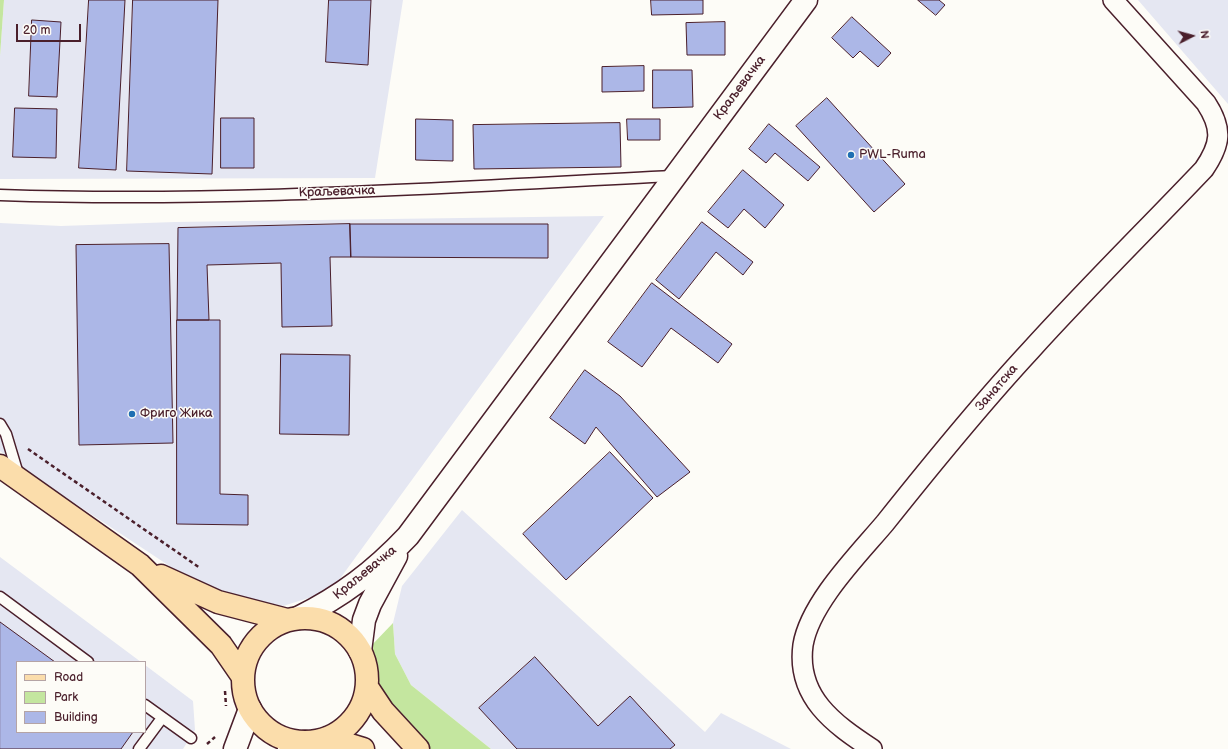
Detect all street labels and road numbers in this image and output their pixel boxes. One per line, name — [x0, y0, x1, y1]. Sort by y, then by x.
street label: Краљевачка — [711, 53, 769, 123]
street label: Краљевачка — [298, 183, 376, 201]
street label: Занатска — [972, 361, 1022, 415]
street label: Краљевачка — [330, 543, 400, 603]

